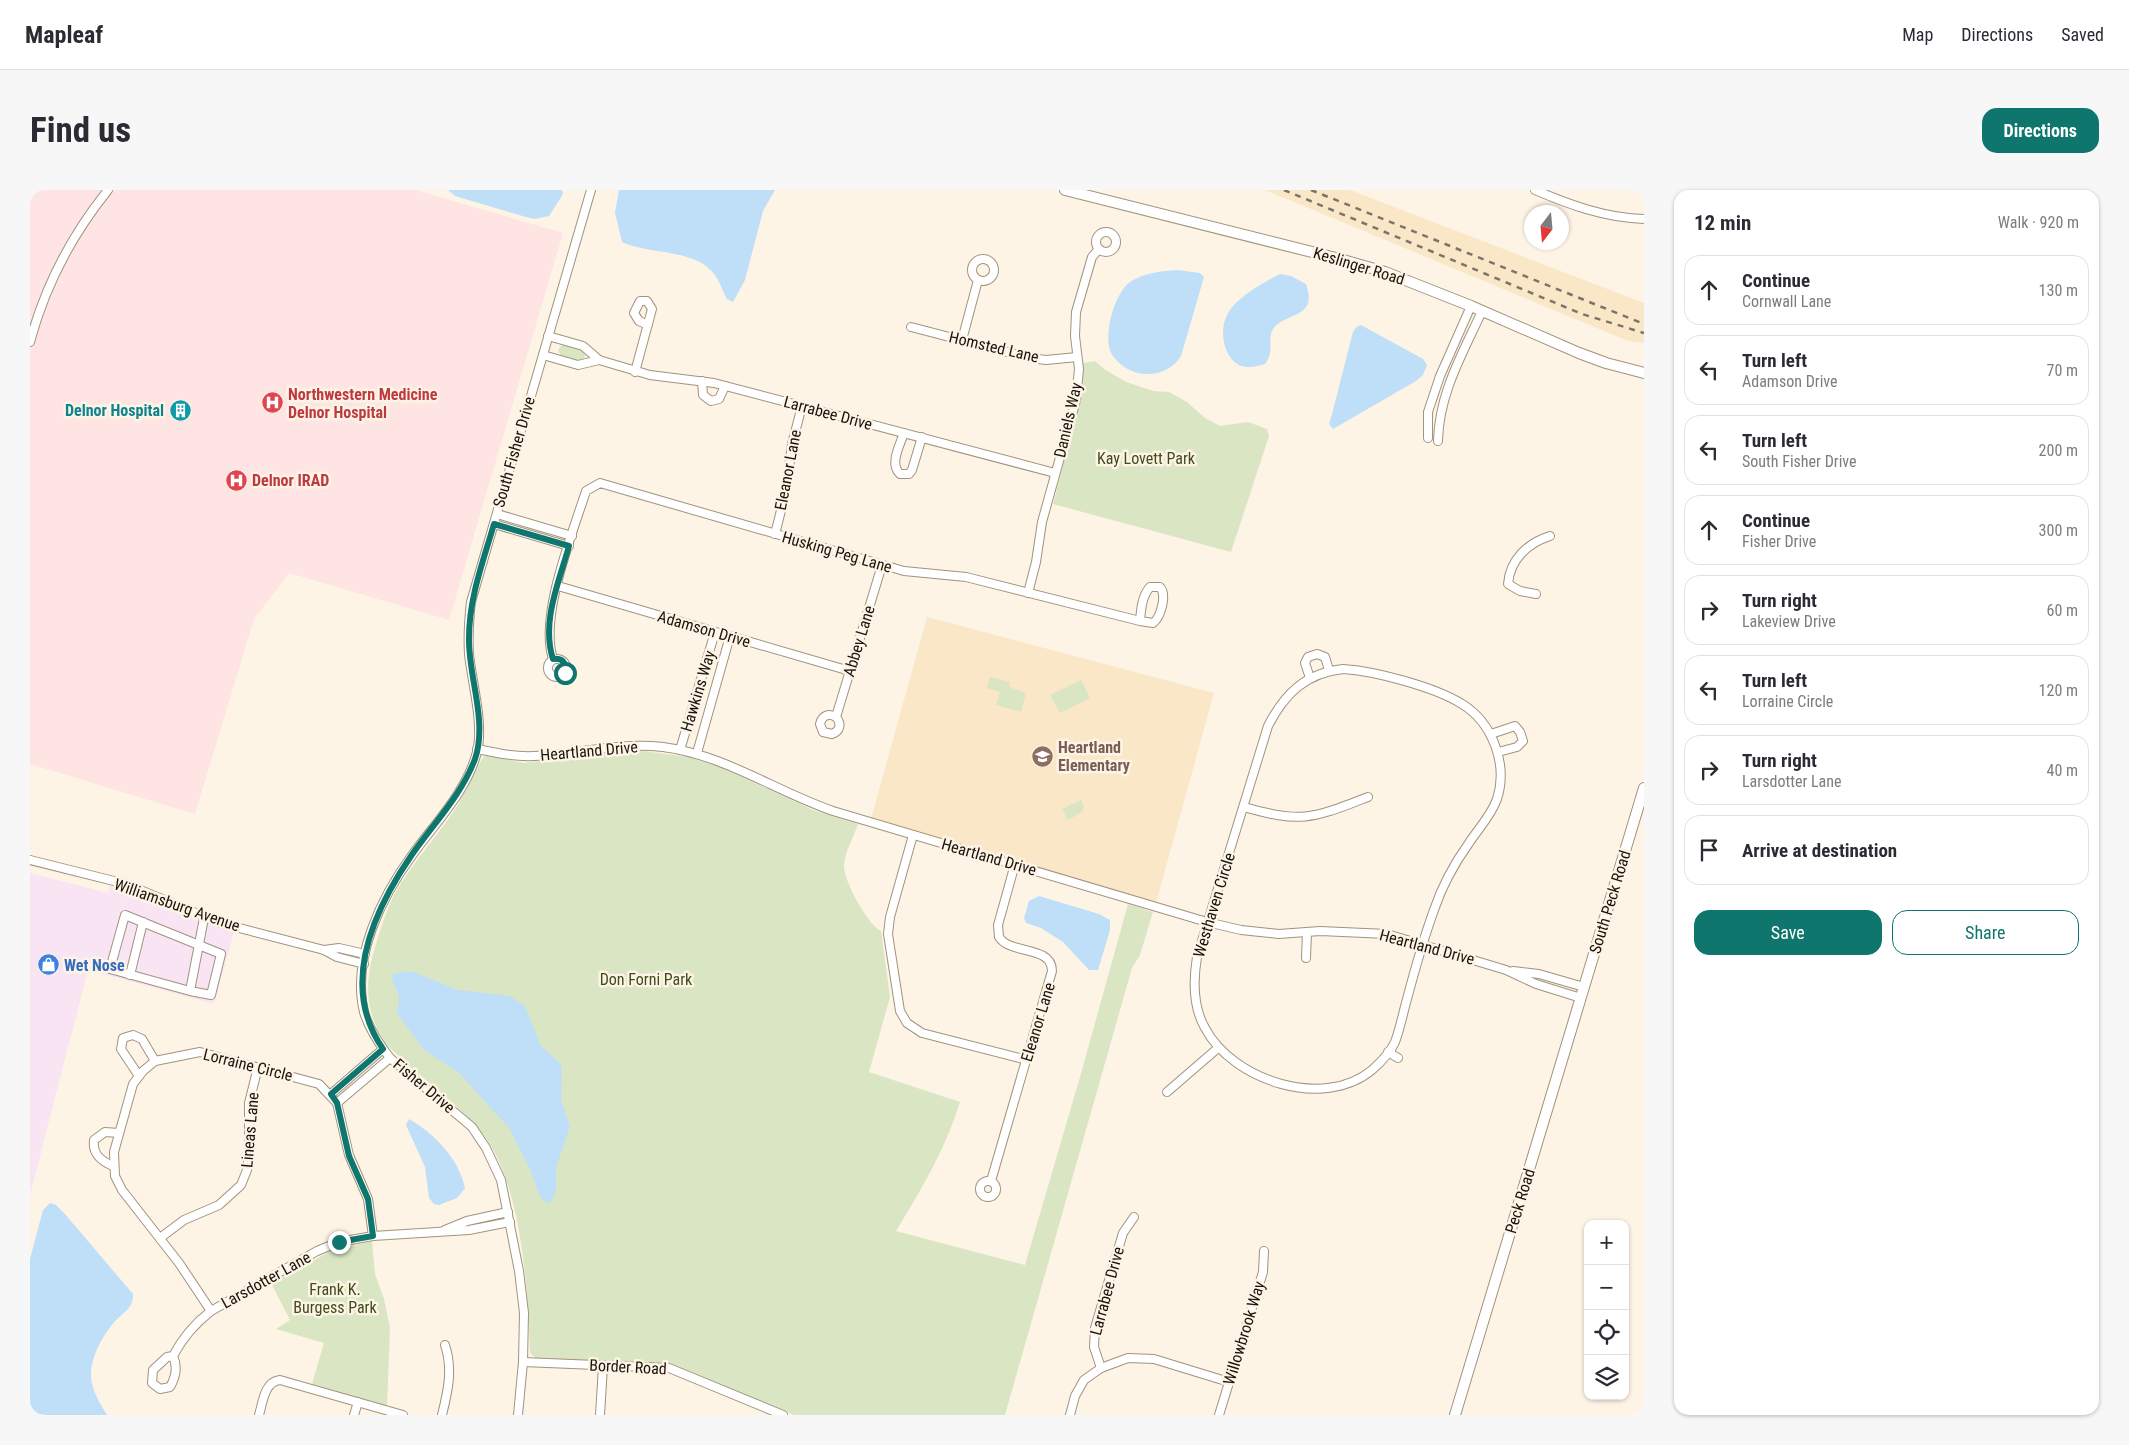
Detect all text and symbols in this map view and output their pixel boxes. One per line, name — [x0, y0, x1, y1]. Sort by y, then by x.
text: Mapleaf — [25, 21, 103, 49]
text: Map — [1902, 24, 1933, 45]
text: Directions — [1961, 24, 2033, 45]
text: Saved — [2061, 24, 2104, 45]
button: Directions — [1982, 108, 2099, 153]
text: Find us — [30, 110, 131, 151]
north arrow — [1524, 205, 1569, 250]
text: 12 min — [1694, 211, 1751, 235]
text: Walk · 920 m — [1998, 213, 2079, 232]
street label: Keslinger Road — [1311, 243, 1407, 289]
text: Continue — [1742, 269, 1810, 292]
icon: ahead — [1695, 276, 1723, 304]
text: 130 m — [2039, 281, 2078, 300]
text: Cornwall Lane — [1742, 292, 1831, 311]
street label: Homsted Lane — [947, 327, 1041, 367]
text: Turn left — [1742, 349, 1807, 372]
icon: left — [1695, 356, 1723, 384]
text: 70 m — [2046, 361, 2078, 380]
text: Adamson Drive — [1742, 372, 1838, 391]
street label: Daniels Way — [1050, 380, 1086, 459]
place label: Northwestern Medicine Delnor Hospital — [288, 385, 438, 422]
hospital icon: Northwestern Medicine Delnor Hospital — [260, 391, 284, 415]
street label: Larrabee Drive — [782, 392, 874, 434]
street label: South Fisher Drive — [489, 394, 539, 510]
building icon: Delnor Hospital — [168, 398, 192, 422]
place label: Delnor Hospital — [65, 401, 164, 420]
street label: Eleanor Lane — [771, 428, 805, 512]
text: Turn left — [1742, 429, 1807, 452]
icon: left — [1695, 436, 1723, 464]
text: 200 m — [2039, 441, 2078, 460]
park label: Kay Lovett Park — [1097, 449, 1196, 468]
text: South Fisher Drive — [1742, 452, 1857, 471]
hospital icon: Delnor IRAD — [224, 468, 248, 492]
place label: Delnor IRAD — [252, 471, 329, 490]
text: Continue — [1742, 509, 1810, 532]
icon: ahead — [1695, 516, 1723, 544]
text: 300 m — [2039, 521, 2078, 540]
street label: Husking Peg Lane — [780, 527, 894, 577]
text: Fisher Drive — [1742, 532, 1816, 551]
text: Turn right — [1742, 589, 1817, 612]
icon: right — [1695, 596, 1723, 624]
text: 60 m — [2046, 601, 2078, 620]
street label: Abbey Lane — [839, 603, 879, 679]
street label: Adamson Drive — [655, 607, 753, 651]
text: Lakeview Drive — [1742, 612, 1836, 631]
street label: Hawkins Way — [677, 648, 719, 734]
route start — [554, 662, 577, 685]
text: Turn left — [1742, 669, 1807, 692]
icon: left — [1695, 676, 1723, 704]
text: 120 m — [2039, 681, 2078, 700]
text: Lorraine Circle — [1742, 692, 1833, 711]
street label: Heartland Drive — [540, 737, 638, 765]
place label: Heartland Elementary — [1058, 738, 1130, 775]
school or university icon: Heartland Elementary — [1030, 744, 1054, 768]
text: Turn right — [1742, 749, 1817, 772]
icon: right — [1695, 756, 1723, 784]
text: 40 m — [2046, 761, 2078, 780]
text: Larsdotter Lane — [1742, 772, 1841, 791]
street label: Heartland Drive — [939, 834, 1039, 880]
icon: arrive — [1695, 836, 1723, 864]
text: Arrive at destination — [1742, 839, 1897, 862]
street label: South Peck Road — [1585, 848, 1635, 956]
street label: Westhaven Circle — [1189, 850, 1239, 960]
street label: Williamsburg Avenue — [112, 875, 242, 935]
button: Save — [1694, 910, 1882, 955]
button: Share — [1892, 910, 2079, 955]
street label: Heartland Drive — [1377, 925, 1477, 969]
shop icon: Wet Nose — [36, 953, 60, 977]
place label: Wet Nose — [64, 956, 125, 975]
park label: Don Forni Park — [600, 970, 693, 989]
street label: Eleanor Lane — [1017, 980, 1059, 1064]
street label: Lorraine Circle — [201, 1045, 295, 1085]
street label: Fisher Drive — [389, 1055, 459, 1117]
street label: Lineas Lane — [237, 1091, 263, 1169]
street label: Peck Road — [1501, 1166, 1539, 1236]
map controls — [1584, 1220, 1629, 1400]
button: + — [1584, 1220, 1629, 1265]
route end — [328, 1231, 351, 1254]
street label: Larrabee Drive — [1086, 1245, 1128, 1337]
street label: Larsdotter Lane — [218, 1248, 314, 1312]
button: − — [1584, 1265, 1629, 1310]
street label: Willowbrook Way — [1219, 1279, 1269, 1387]
park label: Frank K. Burgess Park — [293, 1280, 377, 1317]
button: locate — [1584, 1310, 1629, 1355]
street label: Border Road — [589, 1355, 667, 1379]
button: layers — [1584, 1355, 1629, 1400]

